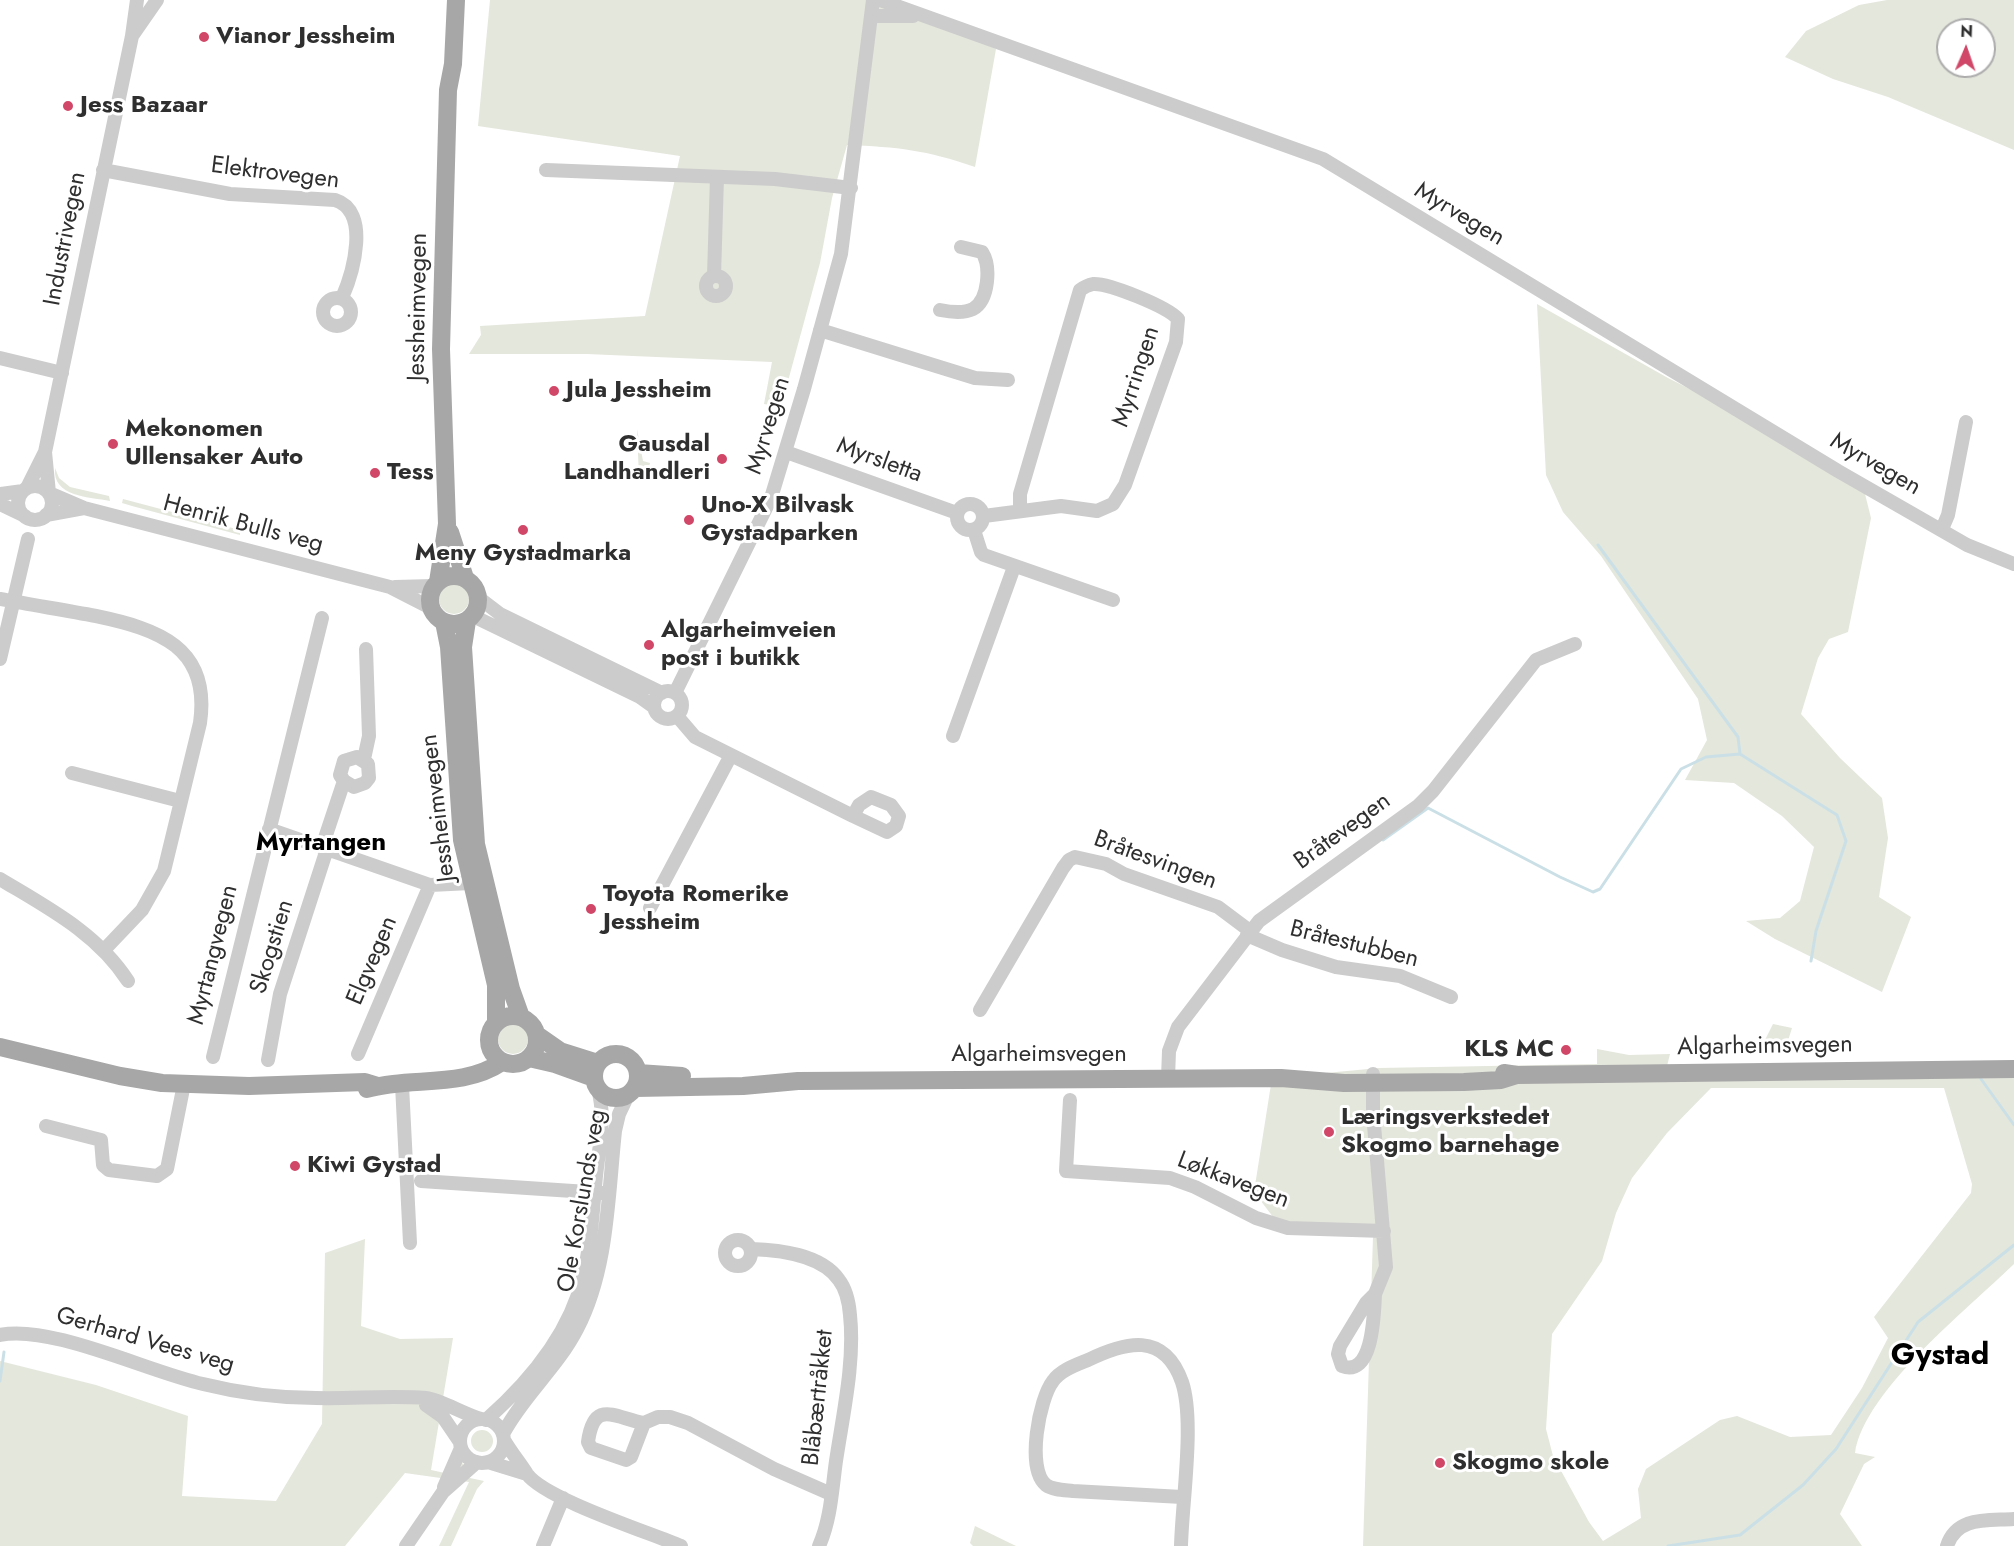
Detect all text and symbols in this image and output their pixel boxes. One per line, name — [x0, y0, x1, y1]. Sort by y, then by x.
north arrow — [1936, 18, 1996, 78]
text: N — [1960, 20, 1973, 43]
place label: Vianor Jessheim — [216, 23, 395, 51]
marker: Vianor Jessheim — [197, 30, 211, 44]
place label: Jess Bazaar — [80, 92, 208, 120]
marker: Jess Bazaar — [61, 99, 75, 113]
street label: Elektrovegen — [209, 152, 341, 196]
street label: Industrivegen — [39, 170, 93, 308]
street label: Myrvegen — [1409, 177, 1509, 253]
street label: Jessheimvegen — [403, 233, 435, 381]
street label: Myrringen — [1107, 323, 1167, 431]
street label: Myrvegen — [741, 374, 797, 478]
place label: Jula Jessheim — [566, 377, 712, 405]
marker: Jula Jessheim — [547, 384, 561, 398]
place label: Mekonomen Ullensaker Auto — [125, 416, 303, 472]
street label: Myrvegen — [1824, 427, 1926, 503]
place label: Gausdal Landhandleri — [564, 431, 710, 487]
street label: Myrsletta — [832, 432, 926, 490]
marker: Mekonomen Ullensaker Auto — [106, 437, 120, 451]
marker: Gausdal Landhandleri — [715, 452, 729, 466]
place label: Tess — [387, 459, 434, 487]
marker: Tess — [368, 466, 382, 480]
street label: Henrik Bulls veg — [160, 490, 326, 560]
place label: Uno-X Bilvask Gystadparken — [701, 492, 858, 548]
marker: Uno-X Bilvask Gystadparken — [682, 513, 696, 527]
marker: Meny Gystadmarka — [516, 523, 530, 537]
place label: Meny Gystadmarka — [415, 540, 631, 568]
place label: Algarheimveien post i butikk — [661, 617, 836, 673]
marker: Algarheimveien post i butikk — [642, 638, 656, 652]
street label: Jessheimvegen — [416, 733, 462, 883]
street label: Bråtevegen — [1289, 787, 1397, 877]
street label: Bråtesvingen — [1089, 825, 1221, 897]
district label: Myrtangen — [256, 828, 386, 860]
place label: Toyota Romerike Jessheim — [603, 881, 789, 937]
street label: Myrtangvegen — [183, 882, 245, 1028]
street label: Skogstien — [245, 897, 301, 997]
marker: Toyota Romerike Jessheim — [584, 902, 598, 916]
street label: Elgvegen — [341, 912, 405, 1010]
street label: Bråtestubben — [1287, 915, 1421, 975]
street label: Algarheimsvegen — [1677, 1031, 1853, 1063]
place label: KLS MC — [1464, 1036, 1554, 1064]
street label: Algarheimsvegen — [951, 1041, 1127, 1069]
marker: KLS MC — [1559, 1043, 1573, 1057]
place label: Læringsverkstedet Skogmo barnehage — [1341, 1104, 1559, 1160]
street label: Ole Korslunds veg — [553, 1107, 613, 1295]
marker: Læringsverkstedet Skogmo barnehage — [1322, 1125, 1336, 1139]
street label: Løkkavegen — [1173, 1146, 1293, 1216]
place label: Kiwi Gystad — [307, 1152, 441, 1180]
marker: Kiwi Gystad — [288, 1159, 302, 1173]
street label: Gerhard Vees veg — [52, 1302, 238, 1380]
street label: Blåbærtråkket — [798, 1328, 840, 1468]
district label: Gystad — [1891, 1339, 1989, 1375]
place label: Skogmo skole — [1452, 1449, 1609, 1477]
marker: Skogmo skole — [1433, 1456, 1447, 1470]

